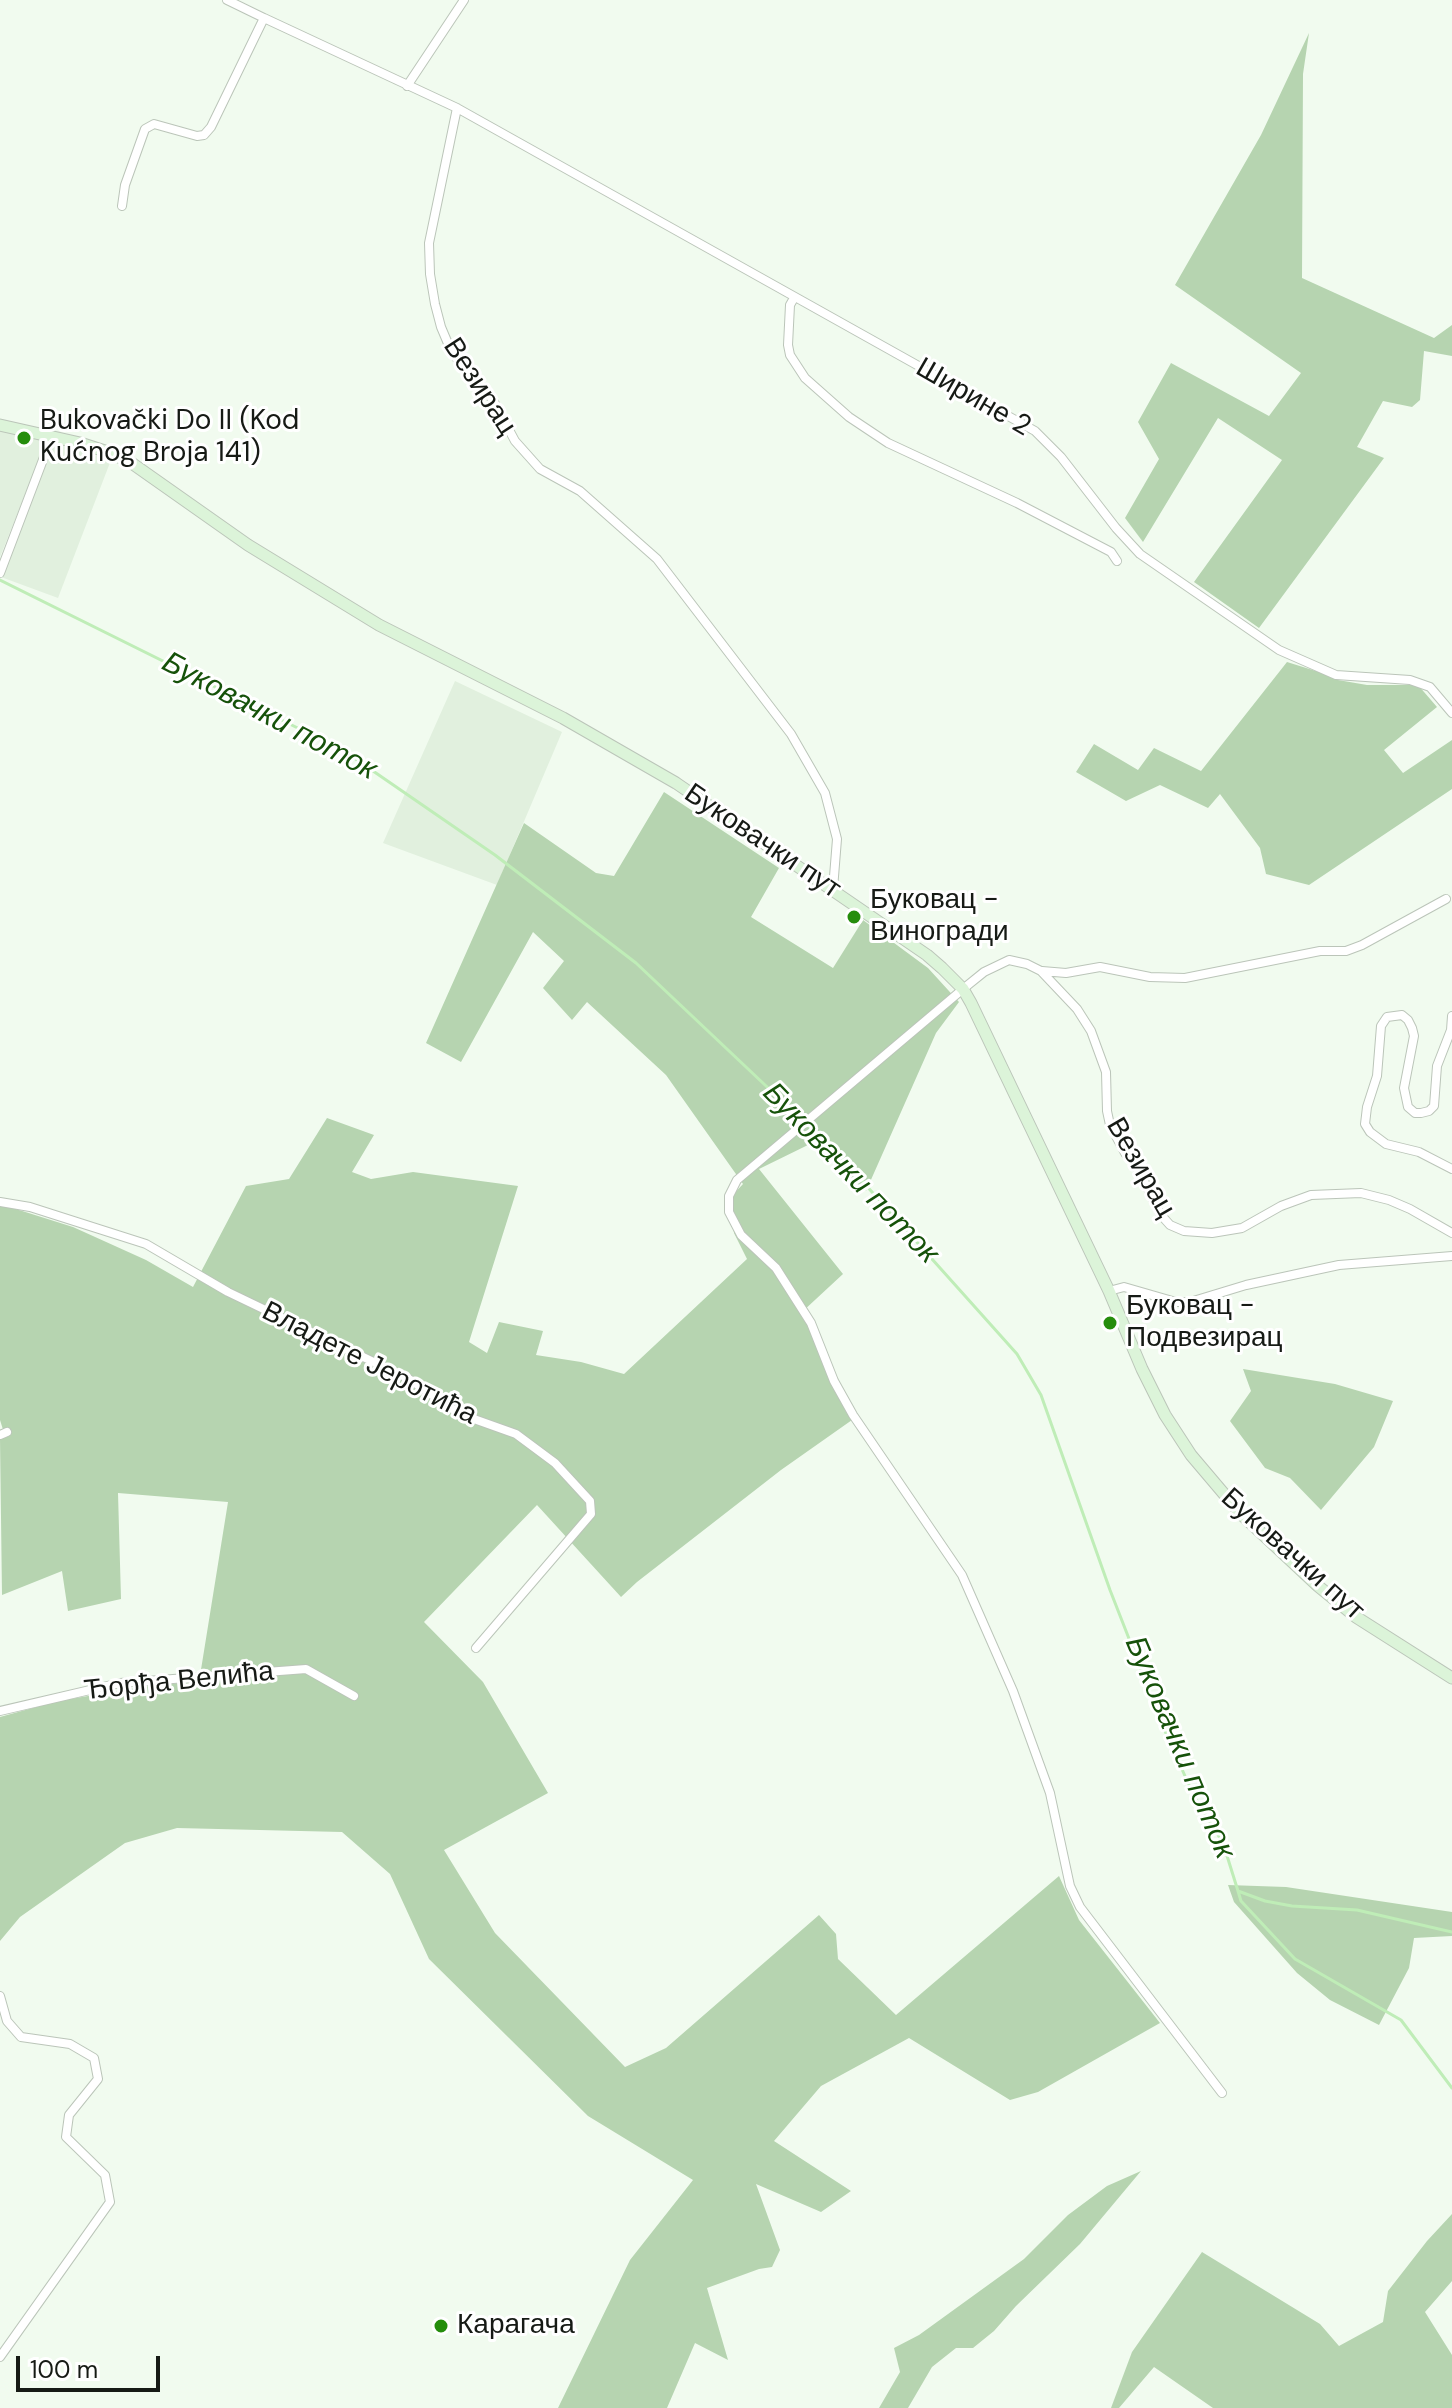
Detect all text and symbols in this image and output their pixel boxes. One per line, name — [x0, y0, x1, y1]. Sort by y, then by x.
street label: Везирац — [435, 332, 523, 442]
street label: Ширине 2 — [910, 352, 1036, 444]
place label: Bukovački Do II (Kod Kućnog Broja 141) — [40, 405, 299, 471]
marker: Bukovački Do II (Kod Kućnog Broja 141) — [15, 429, 33, 447]
water label: Буковачки поток — [156, 645, 382, 789]
street label: Буковачки пут — [677, 777, 847, 907]
place label: Буковац - Виногради — [870, 884, 1009, 950]
marker: Буковац - Виногради — [845, 908, 863, 926]
water label: Буковачки поток — [754, 1076, 946, 1272]
street label: Везирац — [1098, 1112, 1182, 1224]
place label: Буковац - Подвезирац — [1126, 1290, 1283, 1356]
street label: Владете Јеротића — [256, 1295, 482, 1433]
marker: Буковац - Подвезирац — [1101, 1314, 1119, 1332]
street label: Буковачки пут — [1213, 1482, 1371, 1628]
water label: Буковачки поток — [1116, 1631, 1242, 1865]
street label: Ђорђа Велића — [83, 1655, 275, 1709]
place label: Карагача — [457, 2309, 575, 2343]
marker: Карагача — [432, 2317, 450, 2335]
scale bar — [20, 2340, 164, 2390]
text: 100 m — [30, 2354, 98, 2385]

